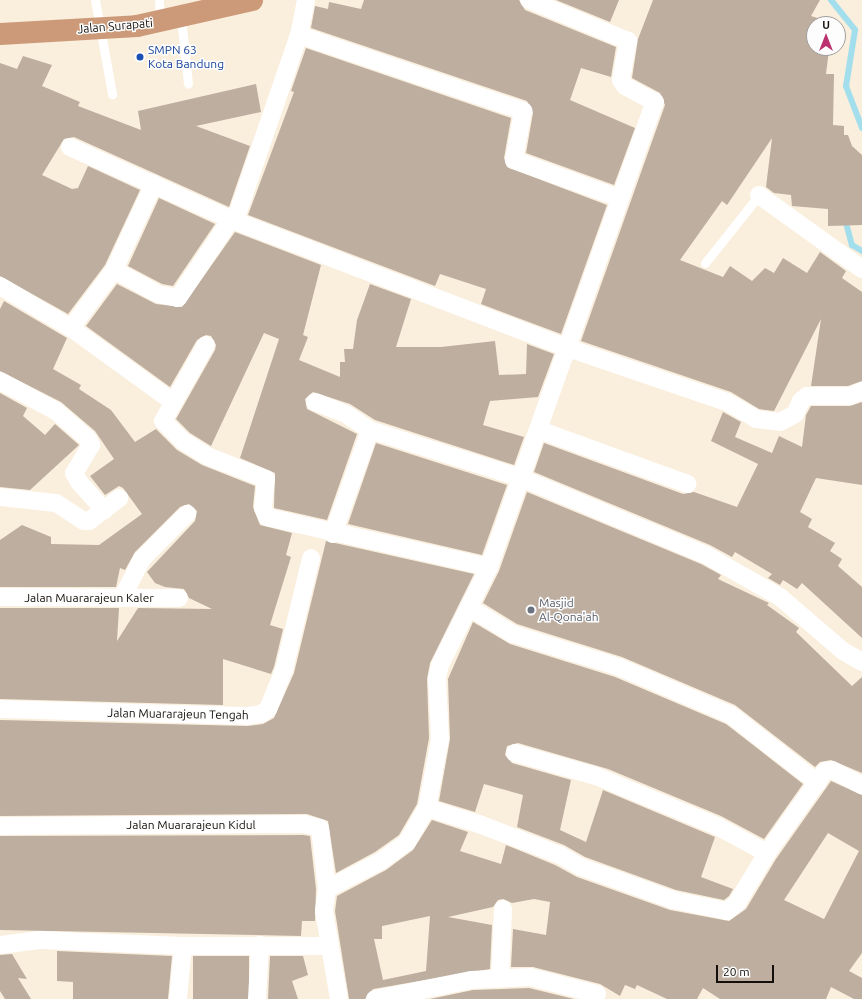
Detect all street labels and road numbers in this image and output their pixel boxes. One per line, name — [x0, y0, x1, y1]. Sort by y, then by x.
street label: Jalan Surapati — [77, 16, 153, 36]
street label: Jalan Muararajeun Kaler — [24, 591, 154, 605]
street label: Jalan Muararajeun Tengah — [107, 706, 249, 722]
street label: Jalan Muararajeun Kidul — [126, 818, 256, 832]

